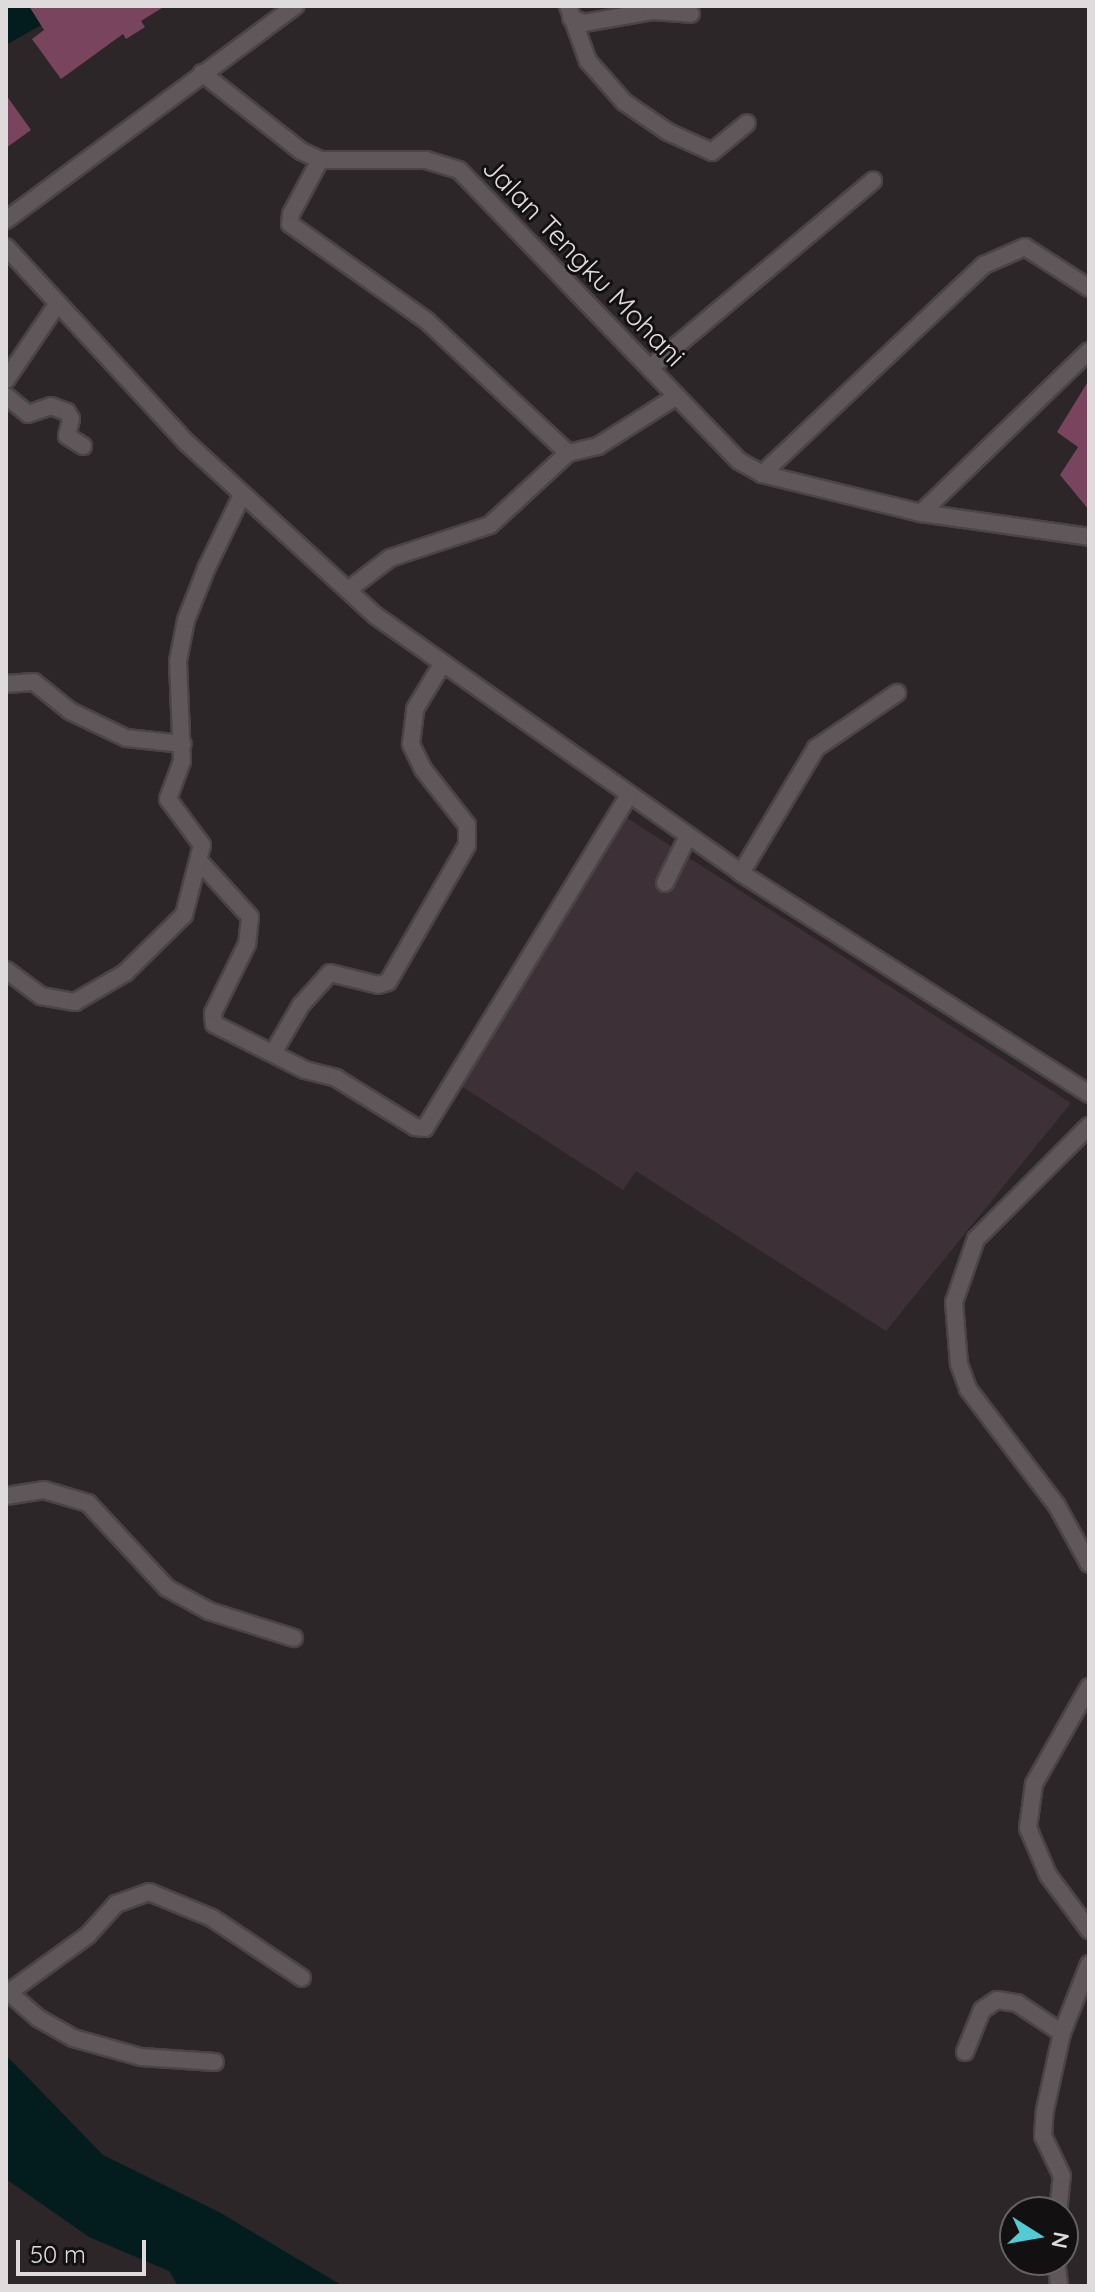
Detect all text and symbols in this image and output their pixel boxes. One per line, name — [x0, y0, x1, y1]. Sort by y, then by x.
street label: Jalan Tengku Mohani — [476, 151, 692, 373]
north arrow — [999, 2196, 1079, 2276]
scale bar — [20, 2224, 150, 2274]
text: N — [1045, 2230, 1076, 2251]
text: 50 m — [30, 2239, 86, 2269]

